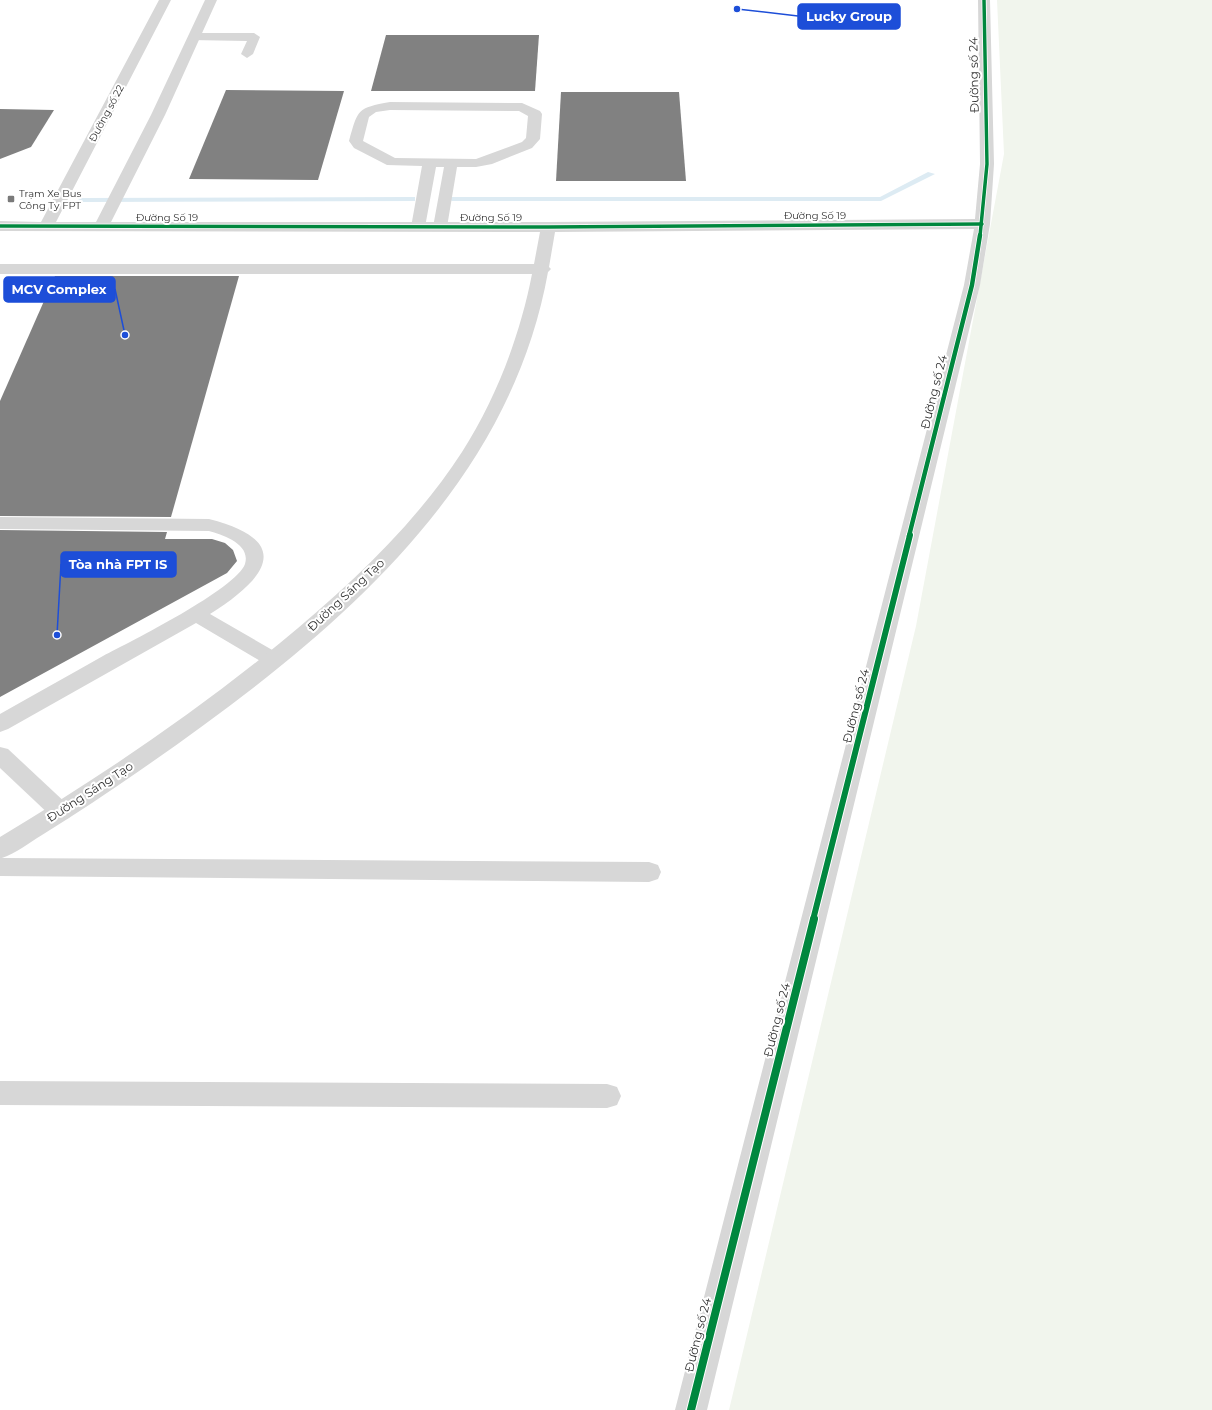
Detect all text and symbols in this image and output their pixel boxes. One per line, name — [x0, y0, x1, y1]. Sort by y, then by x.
callout: Lucky Group — [798, 4, 900, 29]
text: Lucky Group — [806, 8, 892, 24]
street label: Đường số 24 — [965, 37, 982, 113]
street label: Đường số 22 — [86, 82, 127, 144]
place label: Trạm Xe Bus Công Ty FPT — [19, 187, 82, 212]
marker: Trạm Xe Bus Công Ty FPT — [6, 194, 16, 204]
street label: Đường Số 19 — [784, 209, 846, 222]
street label: Đường Số 19 — [136, 211, 198, 224]
street label: Đường Số 19 — [460, 211, 522, 224]
callout: MCV Complex — [4, 277, 115, 302]
text: MCV Complex — [11, 281, 107, 297]
street label: Đường số 24 — [917, 353, 950, 431]
callout: Tòa nhà FPT IS — [61, 552, 176, 577]
street label: Đường Sáng Tạo — [304, 555, 387, 634]
text: Tòa nhà FPT IS — [69, 556, 167, 572]
street label: Đường số 24 — [839, 667, 872, 745]
street label: Đường Sáng Tạo — [44, 758, 136, 825]
street label: Đường số 24 — [760, 981, 793, 1059]
street label: Đường số 24 — [681, 1296, 714, 1374]

